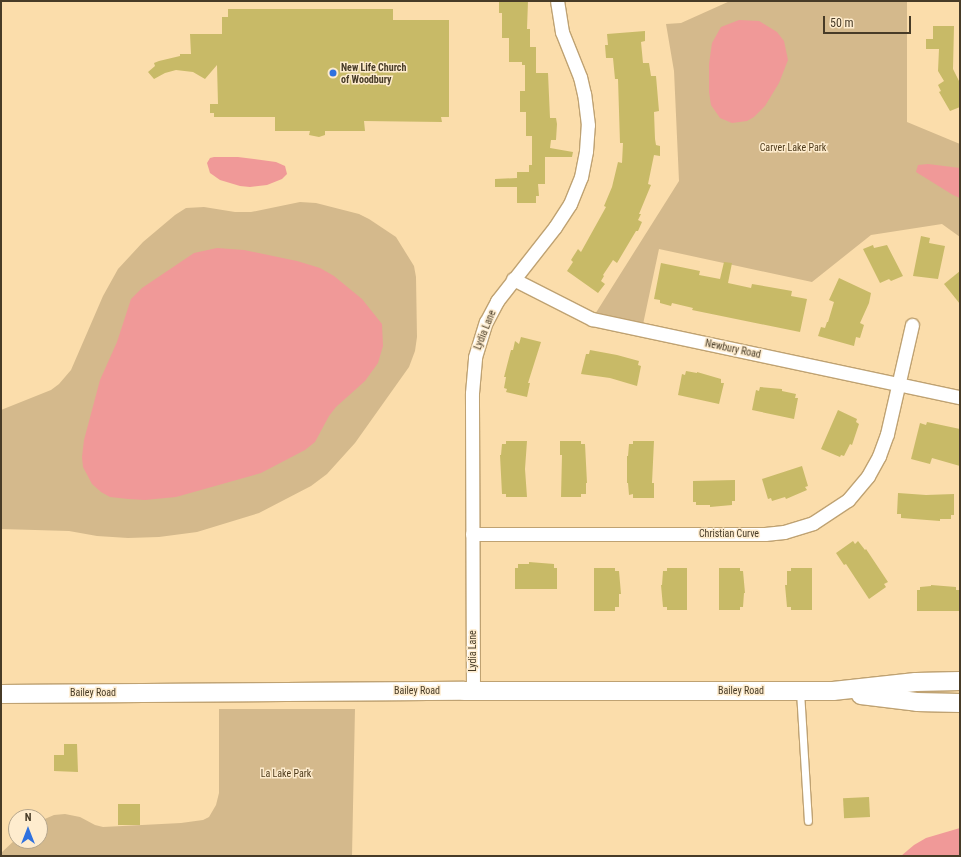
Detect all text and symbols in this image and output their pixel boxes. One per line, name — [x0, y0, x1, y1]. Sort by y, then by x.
scale bar — [825, 8, 913, 34]
text: 50 m — [830, 16, 854, 30]
place label: New Life Church of Woodbury — [341, 61, 406, 84]
marker: New Life Church of Woodbury — [328, 68, 338, 78]
park label: Carver Lake Park — [760, 142, 826, 154]
street label: Lydia Lane — [472, 308, 498, 352]
street label: Newbury Road — [704, 337, 762, 361]
street label: Christian Curve — [699, 528, 759, 540]
street label: Lydia Lane — [467, 630, 479, 672]
street label: Bailey Road — [394, 685, 440, 697]
street label: Bailey Road — [718, 685, 764, 697]
street label: Bailey Road — [70, 687, 116, 699]
park label: La Lake Park — [261, 768, 311, 780]
north arrow — [8, 809, 48, 849]
text: N — [25, 811, 31, 824]

